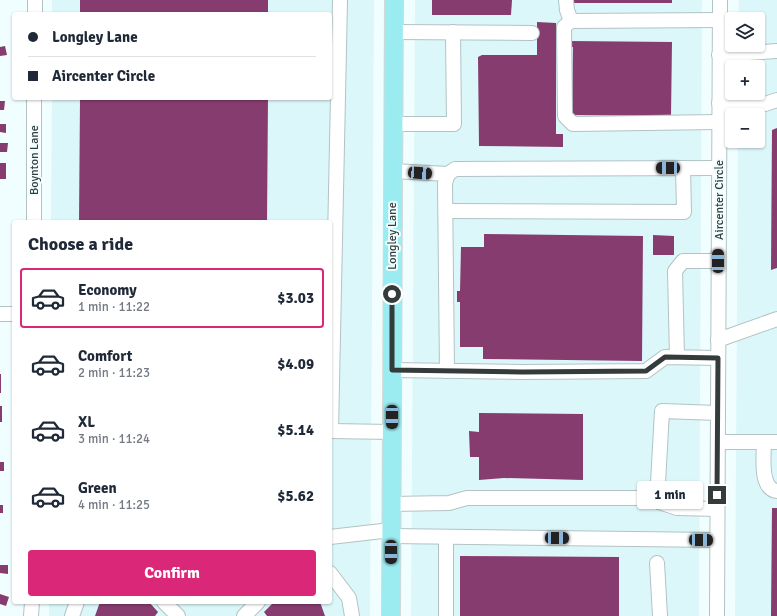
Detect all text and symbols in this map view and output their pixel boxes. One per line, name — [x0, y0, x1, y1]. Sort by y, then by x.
map controls — [725, 12, 765, 148]
button: layers — [725, 12, 765, 52]
text: Longley Lane — [52, 28, 138, 46]
button: + — [725, 60, 765, 100]
text: Aircenter Circle — [52, 67, 155, 85]
button: − — [725, 108, 765, 148]
street label: Boynton Lane — [27, 125, 42, 195]
street label: Aircenter Circle — [712, 160, 727, 240]
car — [656, 162, 680, 174]
car — [408, 166, 432, 180]
street label: Longley Lane — [385, 202, 400, 270]
text: Choose a ride — [28, 233, 133, 255]
car — [712, 249, 724, 273]
icon: car — [30, 280, 66, 316]
text: Economy — [78, 281, 137, 299]
route start — [383, 285, 401, 303]
text: $3.03 — [277, 289, 314, 307]
text: 1 min · 11:22 — [78, 299, 150, 315]
icon: car — [30, 346, 66, 382]
text: Comfort — [78, 347, 132, 365]
text: $4.09 — [277, 355, 314, 373]
text: 2 min · 11:23 — [78, 365, 150, 381]
car — [386, 405, 398, 429]
icon: car — [30, 412, 66, 448]
text: XL — [78, 413, 95, 431]
text: $5.14 — [277, 421, 314, 439]
text: 3 min · 11:24 — [78, 431, 150, 447]
icon: car — [30, 478, 66, 514]
text: Green — [78, 479, 117, 497]
callout: 1 min — [637, 481, 703, 509]
route end — [708, 486, 726, 504]
text: $5.62 — [277, 487, 314, 505]
text: 1 min — [654, 487, 686, 503]
text: 4 min · 11:25 — [78, 497, 150, 513]
car — [545, 532, 569, 544]
car — [689, 534, 713, 546]
car — [385, 540, 397, 564]
button: Confirm — [28, 550, 316, 596]

